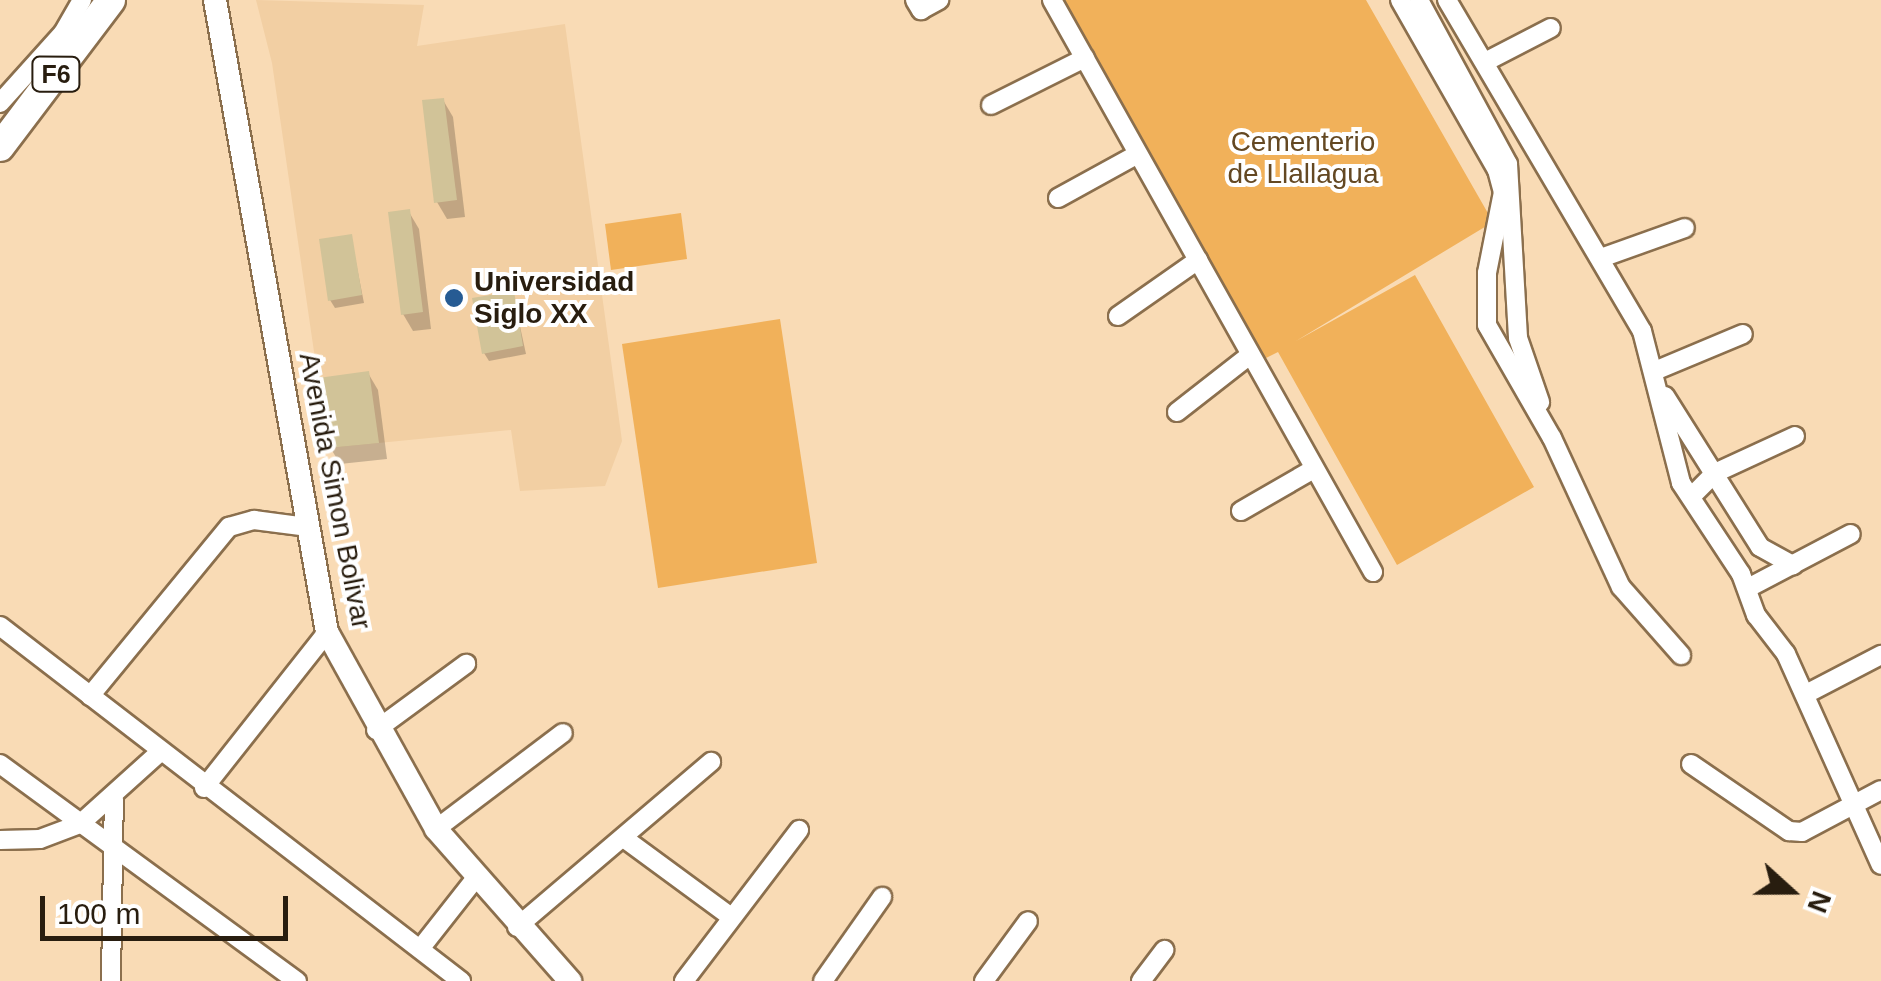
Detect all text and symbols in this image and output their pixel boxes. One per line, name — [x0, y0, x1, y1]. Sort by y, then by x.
road number: F6 — [31, 54, 81, 94]
park label: Cementerio de Llallagua — [1227, 125, 1379, 191]
place label: Universidad Siglo XX — [474, 265, 634, 331]
marker: Universidad Siglo XX — [443, 287, 465, 309]
street label: Avenida Simon Bolivar — [292, 350, 378, 632]
north arrow — [1741, 841, 1841, 941]
scale bar — [45, 876, 292, 938]
text: N — [1801, 887, 1838, 917]
text: 100 m — [57, 897, 140, 930]

